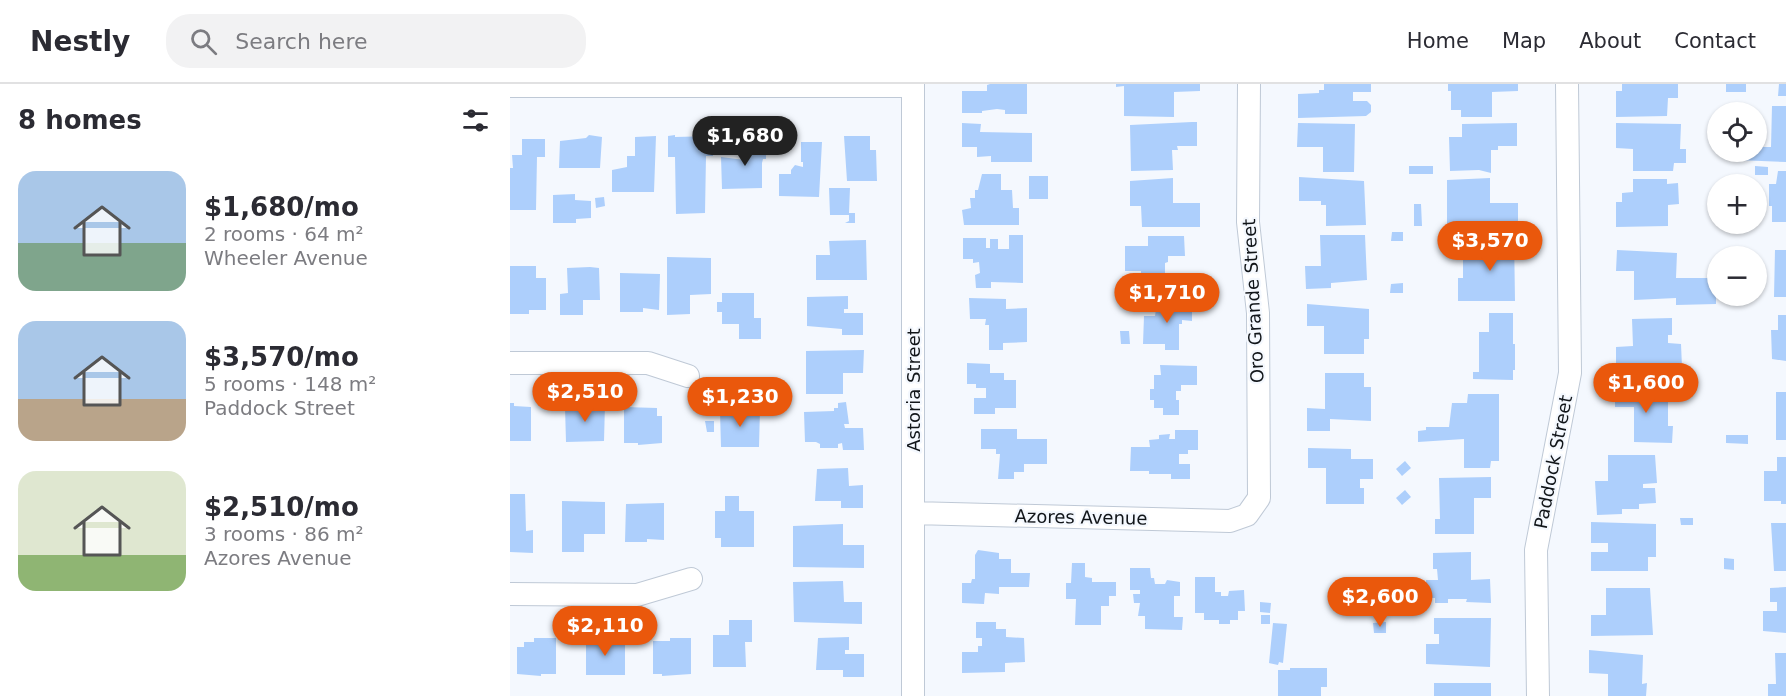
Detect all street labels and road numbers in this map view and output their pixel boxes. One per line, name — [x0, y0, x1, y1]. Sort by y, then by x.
street label: Oro Grande Street — [1238, 218, 1268, 384]
street label: Astoria Street — [903, 328, 924, 452]
street label: Paddock Street — [1530, 393, 1576, 531]
street label: Azores Avenue — [1014, 505, 1148, 529]

